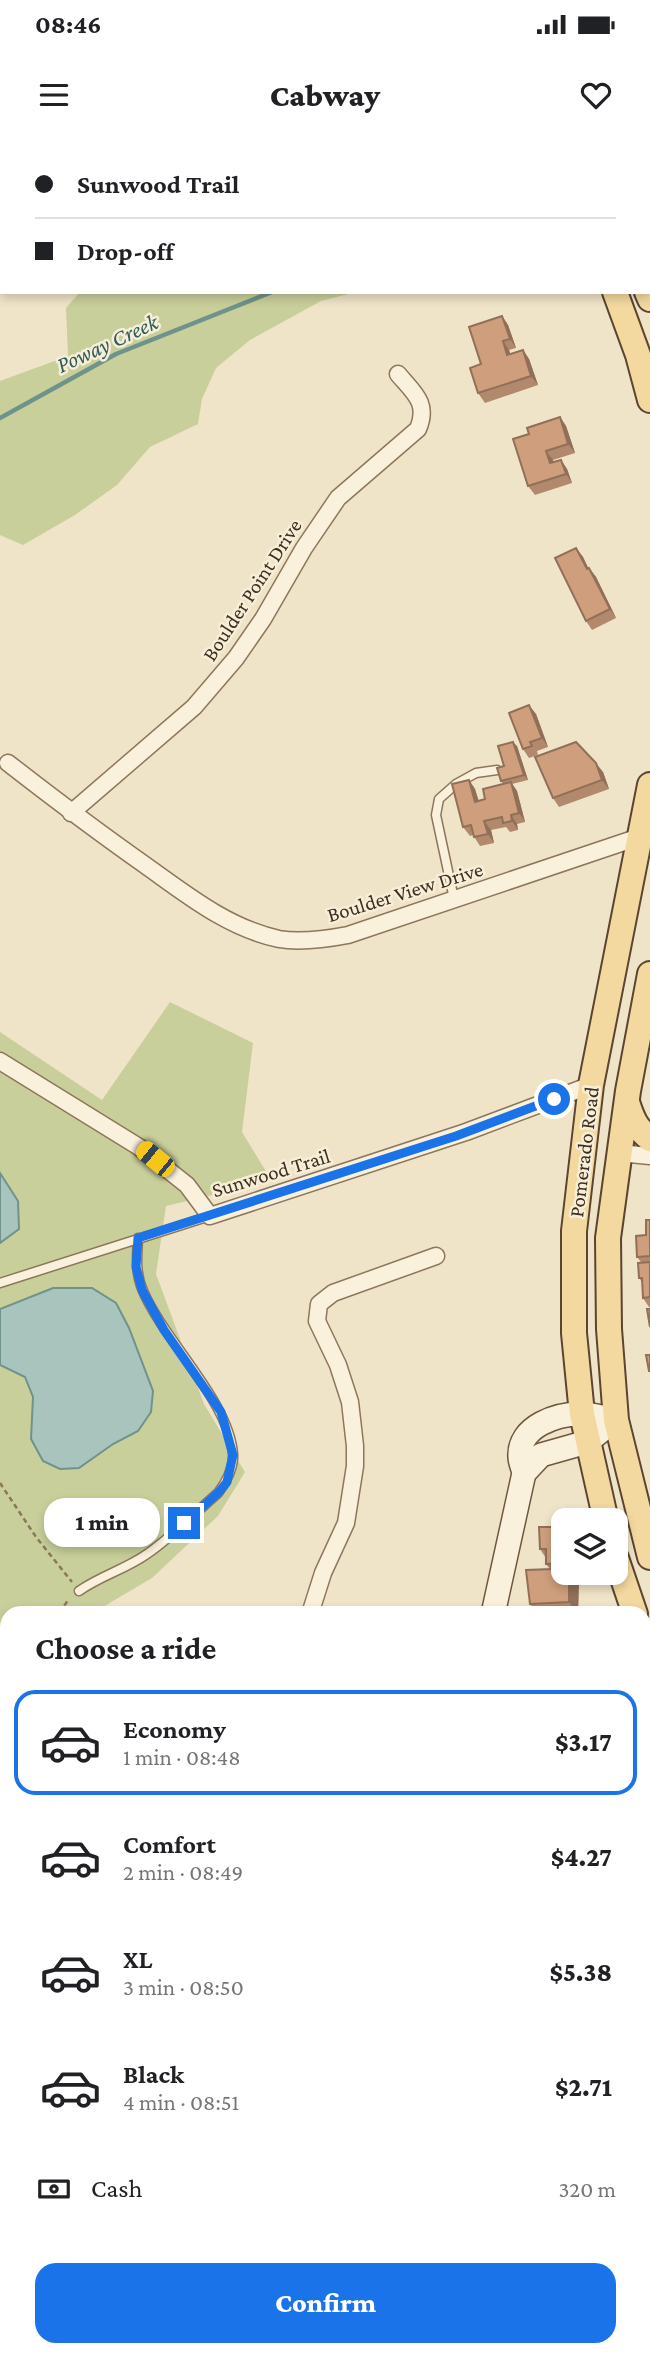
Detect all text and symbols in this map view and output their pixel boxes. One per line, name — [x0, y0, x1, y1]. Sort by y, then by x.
text: 08:46 — [35, 10, 101, 39]
icon: menu — [35, 76, 73, 114]
icon: heart — [577, 76, 615, 114]
text: Cabway — [270, 77, 380, 113]
text: Sunwood Trail — [77, 170, 239, 199]
text: Drop-off — [77, 237, 174, 266]
water label: Poway Creek — [52, 308, 163, 378]
street label: Boulder Point Drive — [197, 515, 307, 665]
street label: Boulder View Drive — [324, 857, 486, 927]
route start — [538, 1083, 570, 1115]
street label: Pomerado Road — [564, 1085, 604, 1219]
car — [133, 1138, 178, 1180]
street label: Sunwood Trail — [209, 1144, 333, 1202]
callout: 1 min — [44, 1498, 160, 1548]
route end — [168, 1507, 200, 1539]
map controls — [551, 1508, 628, 1585]
button: layers — [551, 1508, 628, 1585]
text: 1 min — [75, 1509, 129, 1535]
text: Choose a ride — [35, 1630, 216, 1666]
icon: car — [39, 1711, 102, 1774]
text: Economy — [123, 1715, 226, 1744]
text: $3.17 — [555, 1728, 612, 1757]
text: 1 min · 08:48 — [123, 1744, 241, 1770]
icon: car — [39, 1826, 102, 1889]
text: Comfort — [123, 1830, 216, 1859]
text: $4.27 — [551, 1843, 612, 1872]
text: 2 min · 08:49 — [123, 1859, 243, 1885]
icon: car — [39, 1941, 102, 2004]
text: XL — [123, 1945, 152, 1974]
text: $5.38 — [550, 1958, 612, 1987]
text: 3 min · 08:50 — [123, 1974, 244, 2000]
icon: car — [39, 2056, 102, 2119]
text: Black — [123, 2060, 184, 2089]
text: $2.71 — [555, 2073, 612, 2102]
text: 4 min · 08:51 — [123, 2089, 239, 2115]
icon: cash — [35, 2170, 73, 2208]
text: Cash — [91, 2174, 142, 2203]
text: 320 m — [558, 2176, 616, 2202]
button: Confirm — [35, 2263, 616, 2343]

